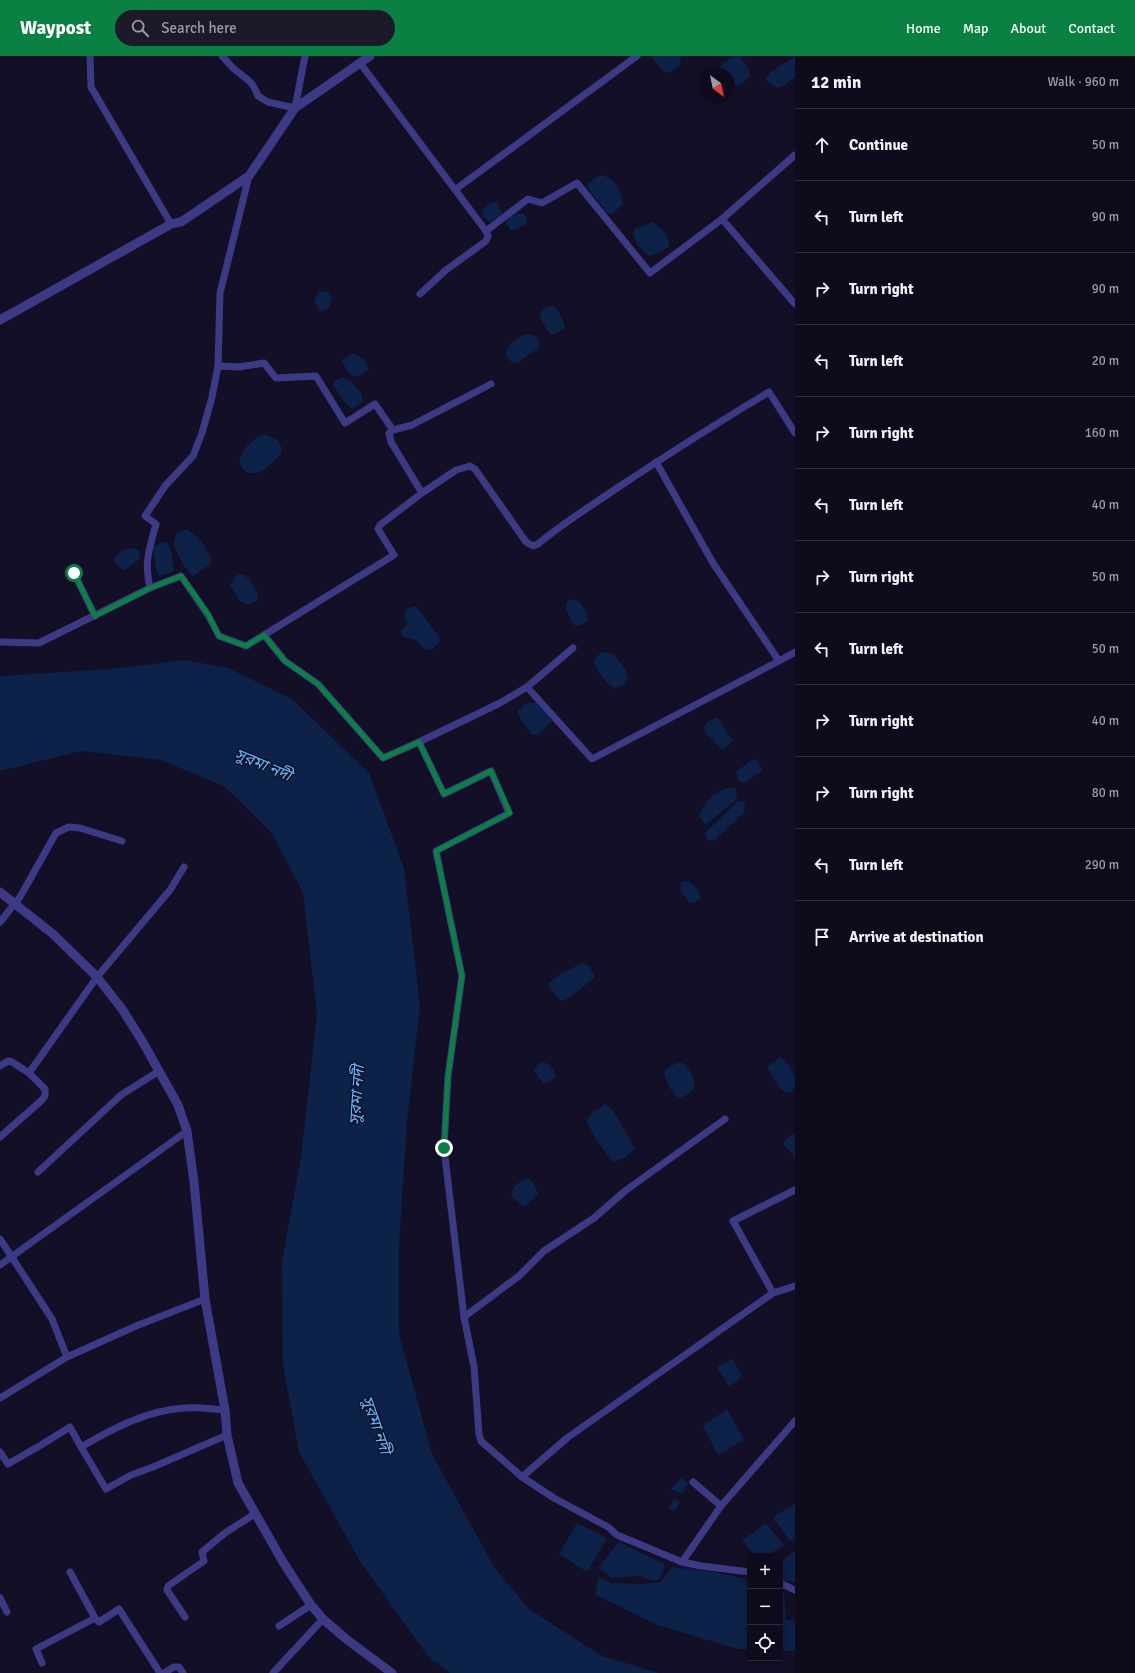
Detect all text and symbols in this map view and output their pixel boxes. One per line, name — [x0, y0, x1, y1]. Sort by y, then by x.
search box — [115, 10, 395, 46]
text: Waypost — [20, 16, 91, 40]
icon: search — [129, 17, 151, 39]
text: Search here — [161, 19, 237, 37]
text: Home — [906, 20, 941, 37]
text: Map — [963, 20, 988, 37]
text: About — [1010, 20, 1046, 37]
text: Contact — [1068, 20, 1115, 37]
north arrow — [699, 68, 735, 104]
text: 12 min — [811, 72, 861, 93]
text: Walk · 960 m — [1048, 74, 1119, 90]
icon: ahead — [811, 134, 833, 156]
text: Continue — [849, 136, 908, 154]
text: 50 m — [1092, 137, 1119, 153]
icon: left — [811, 206, 833, 228]
text: Turn left — [849, 208, 903, 226]
text: 90 m — [1092, 209, 1119, 225]
icon: right — [811, 278, 833, 300]
text: Turn right — [849, 280, 914, 298]
text: 90 m — [1092, 281, 1119, 297]
icon: left — [811, 350, 833, 372]
text: Turn left — [849, 352, 903, 370]
text: 20 m — [1092, 353, 1119, 369]
icon: right — [811, 422, 833, 444]
text: Turn right — [849, 424, 914, 442]
text: 160 m — [1085, 425, 1119, 441]
icon: left — [811, 494, 833, 516]
text: Turn left — [849, 496, 903, 514]
text: 40 m — [1092, 497, 1119, 513]
route start — [65, 564, 83, 582]
icon: right — [811, 566, 833, 588]
text: Turn right — [849, 568, 914, 586]
text: 50 m — [1092, 569, 1119, 585]
icon: left — [811, 638, 833, 660]
text: Turn left — [849, 640, 903, 658]
text: 50 m — [1092, 641, 1119, 657]
icon: right — [811, 710, 833, 732]
text: Turn right — [849, 712, 914, 730]
text: 40 m — [1092, 713, 1119, 729]
water label: সুরমা নদী — [232, 744, 297, 787]
icon: right — [811, 782, 833, 804]
text: Turn right — [849, 784, 914, 802]
text: 80 m — [1092, 785, 1119, 801]
icon: left — [811, 854, 833, 876]
text: Turn left — [849, 856, 903, 874]
text: 290 m — [1085, 857, 1119, 873]
icon: arrive — [811, 926, 833, 948]
text: Arrive at destination — [849, 928, 984, 946]
water label: সুরমা নদী — [345, 1062, 369, 1126]
route end — [435, 1139, 453, 1157]
water label: সুরমা নদী — [357, 1393, 396, 1459]
map controls — [747, 1553, 783, 1661]
button: + — [747, 1553, 783, 1589]
button: − — [747, 1589, 783, 1625]
button: locate — [747, 1625, 783, 1661]

